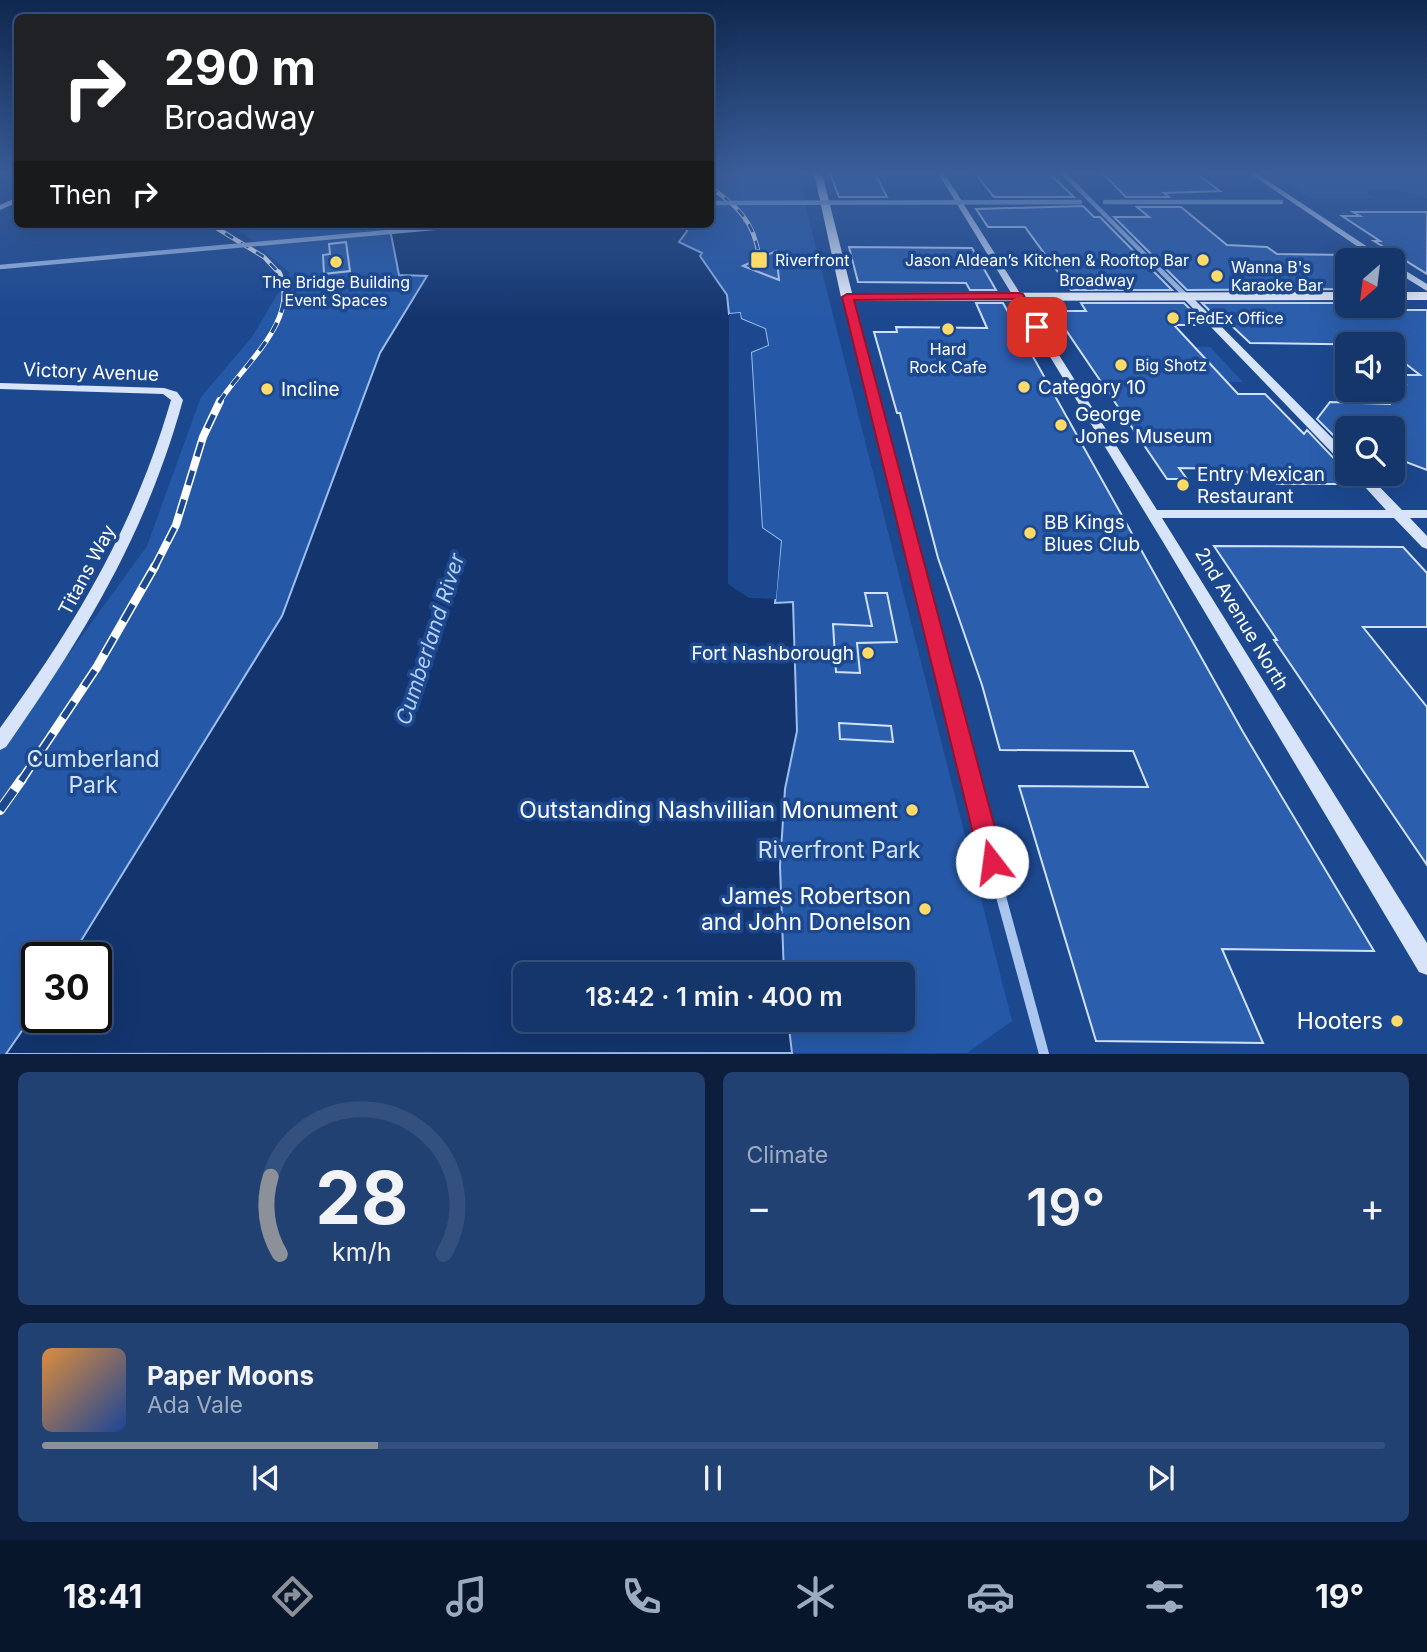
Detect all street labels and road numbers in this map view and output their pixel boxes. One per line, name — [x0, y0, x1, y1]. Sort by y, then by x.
street label: Broadway — [1059, 270, 1135, 290]
street label: Victory Avenue — [23, 358, 159, 386]
street label: Titans Way — [54, 520, 121, 619]
street label: 2nd Avenue North — [1190, 543, 1294, 695]

